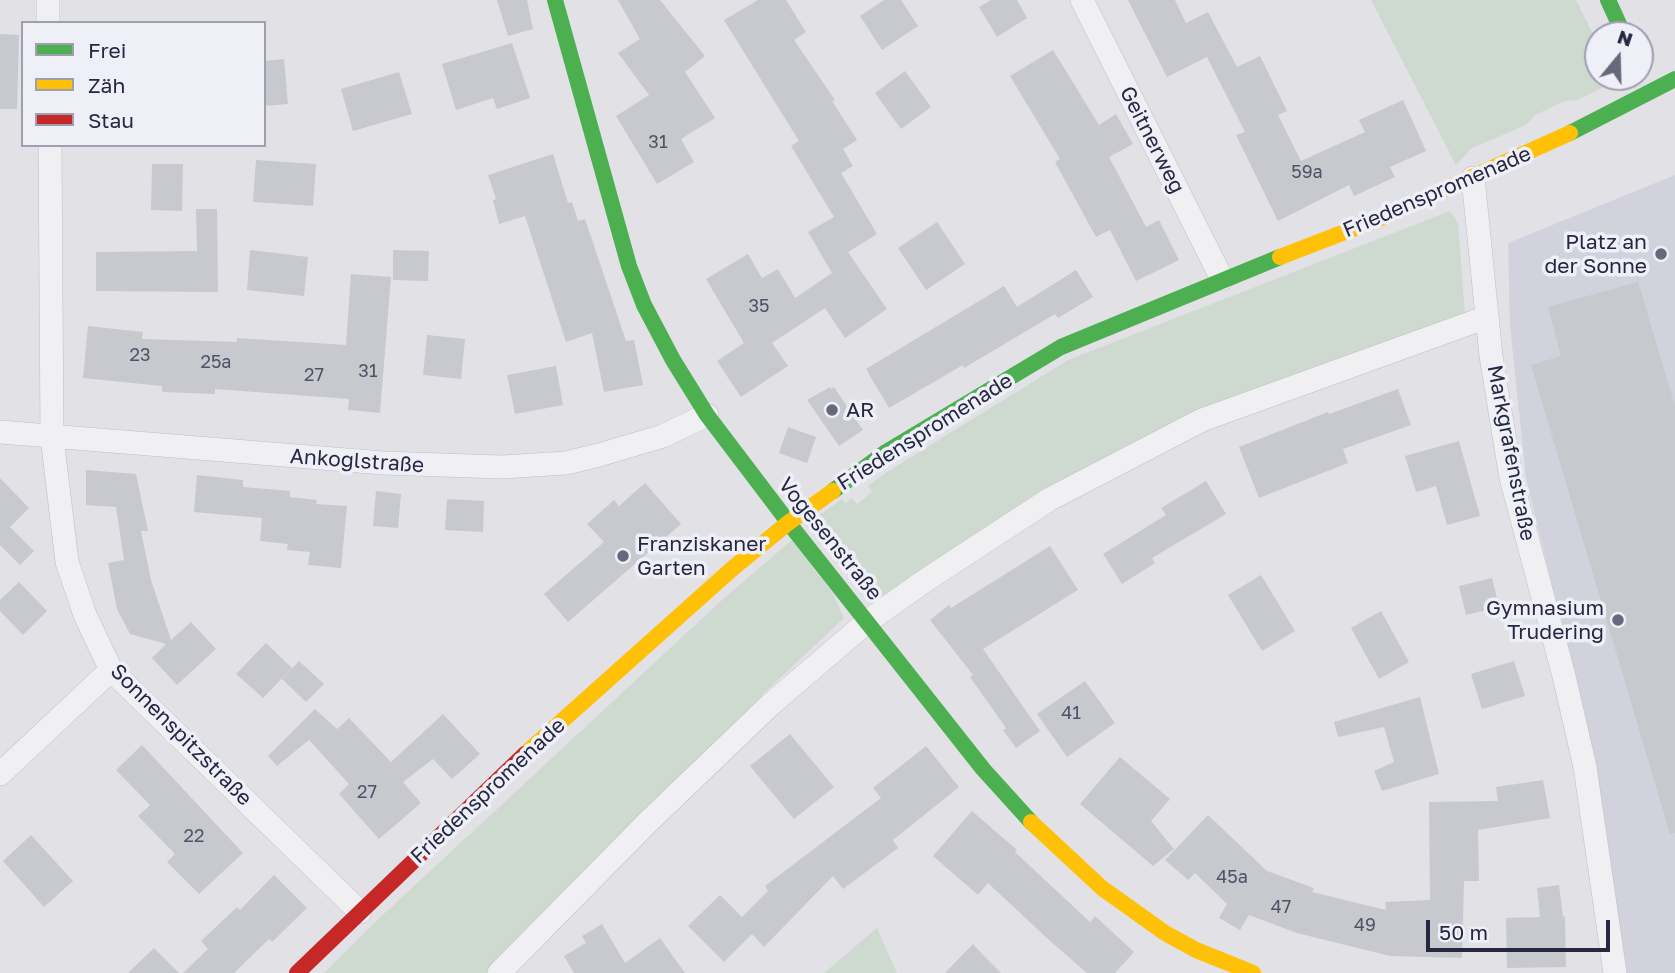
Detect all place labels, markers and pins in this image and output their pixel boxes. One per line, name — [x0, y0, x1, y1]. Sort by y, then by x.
place label: Platz an der Sonne — [1544, 229, 1647, 279]
marker: Platz an der Sonne — [1653, 246, 1669, 262]
place label: AR — [846, 397, 874, 423]
marker: AR — [824, 402, 840, 418]
place label: Franziskaner Garten — [637, 531, 767, 581]
marker: Franziskaner Garten — [615, 548, 631, 564]
place label: Gymnasium Trudering — [1486, 595, 1604, 645]
marker: Gymnasium Trudering — [1610, 612, 1626, 628]

